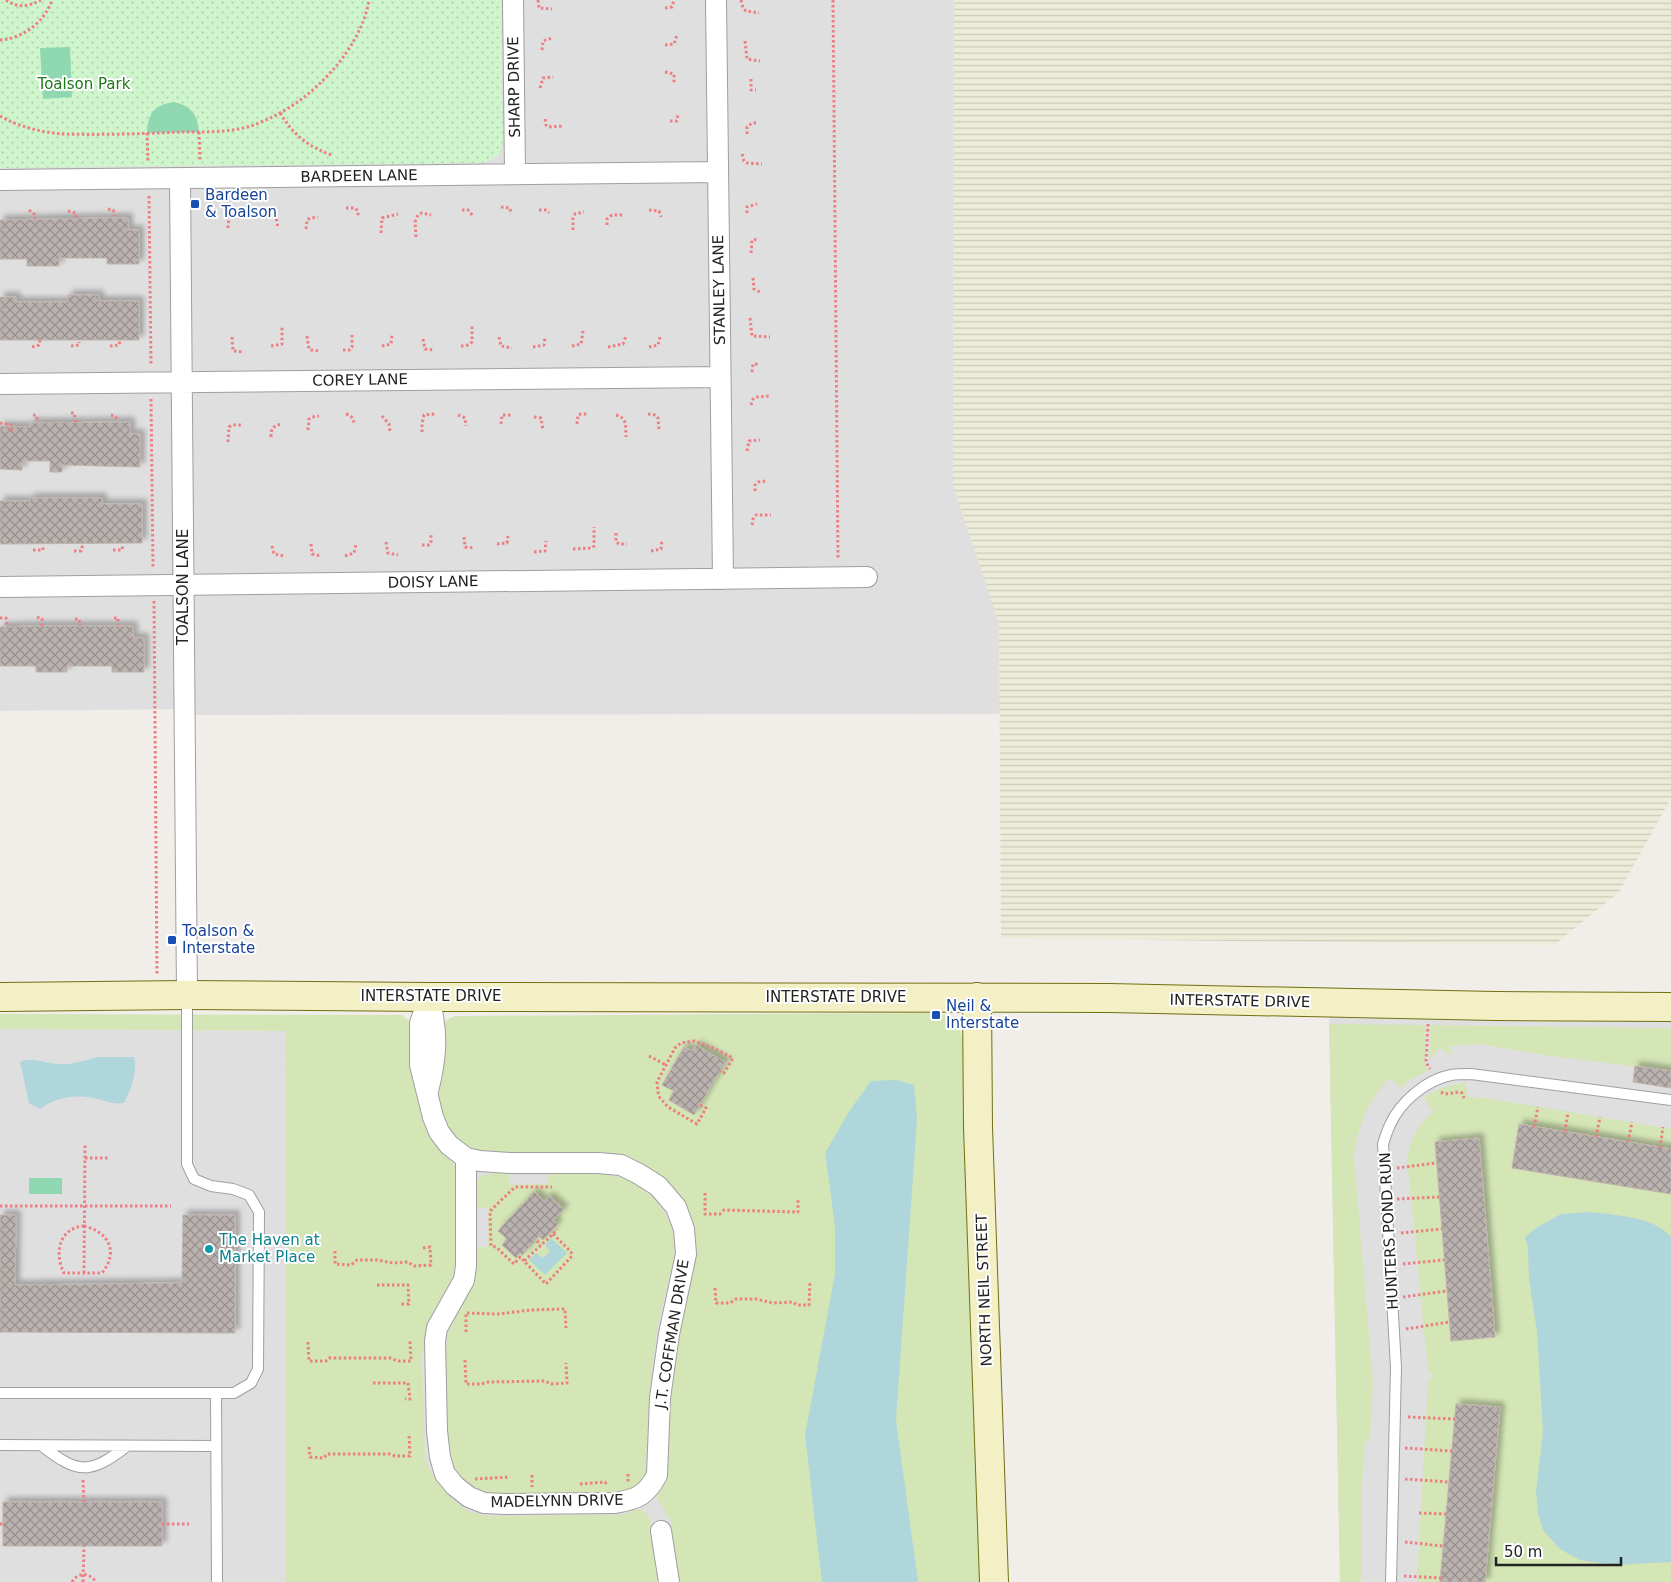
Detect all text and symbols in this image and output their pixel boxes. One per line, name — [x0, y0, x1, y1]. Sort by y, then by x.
street label: SHARP DRIVE — [504, 36, 524, 138]
park label: Toalson Park — [37, 75, 131, 93]
street label: BARDEEN LANE — [300, 166, 418, 186]
place label: Bardeen & Toalson — [205, 186, 277, 221]
marker: Bardeen & Toalson — [189, 198, 201, 210]
street label: STANLEY LANE — [709, 235, 729, 345]
street label: COREY LANE — [312, 370, 408, 390]
street label: TOALSON LANE — [174, 529, 192, 646]
street label: DOISY LANE — [387, 572, 479, 592]
place label: Toalson & Interstate — [181, 922, 255, 957]
marker: Toalson & Interstate — [166, 934, 178, 946]
street label: INTERSTATE DRIVE — [361, 987, 501, 1005]
street label: INTERSTATE DRIVE — [766, 988, 906, 1006]
street label: INTERSTATE DRIVE — [1169, 991, 1311, 1011]
place label: Neil & Interstate — [946, 997, 1019, 1032]
marker: Neil & Interstate — [930, 1009, 942, 1021]
street label: HUNTERS POND RUN — [1376, 1152, 1402, 1310]
street label: NORTH NEIL STREET — [972, 1212, 996, 1367]
place label: The Haven at Market Place — [218, 1231, 320, 1266]
marker: The Haven at Market Place — [203, 1243, 215, 1255]
street label: J.T. COFFMAN DRIVE — [651, 1258, 693, 1411]
street label: MADELYNN DRIVE — [490, 1491, 624, 1511]
scale bar — [1496, 1534, 1621, 1566]
text: 50 m — [1504, 1543, 1542, 1561]

